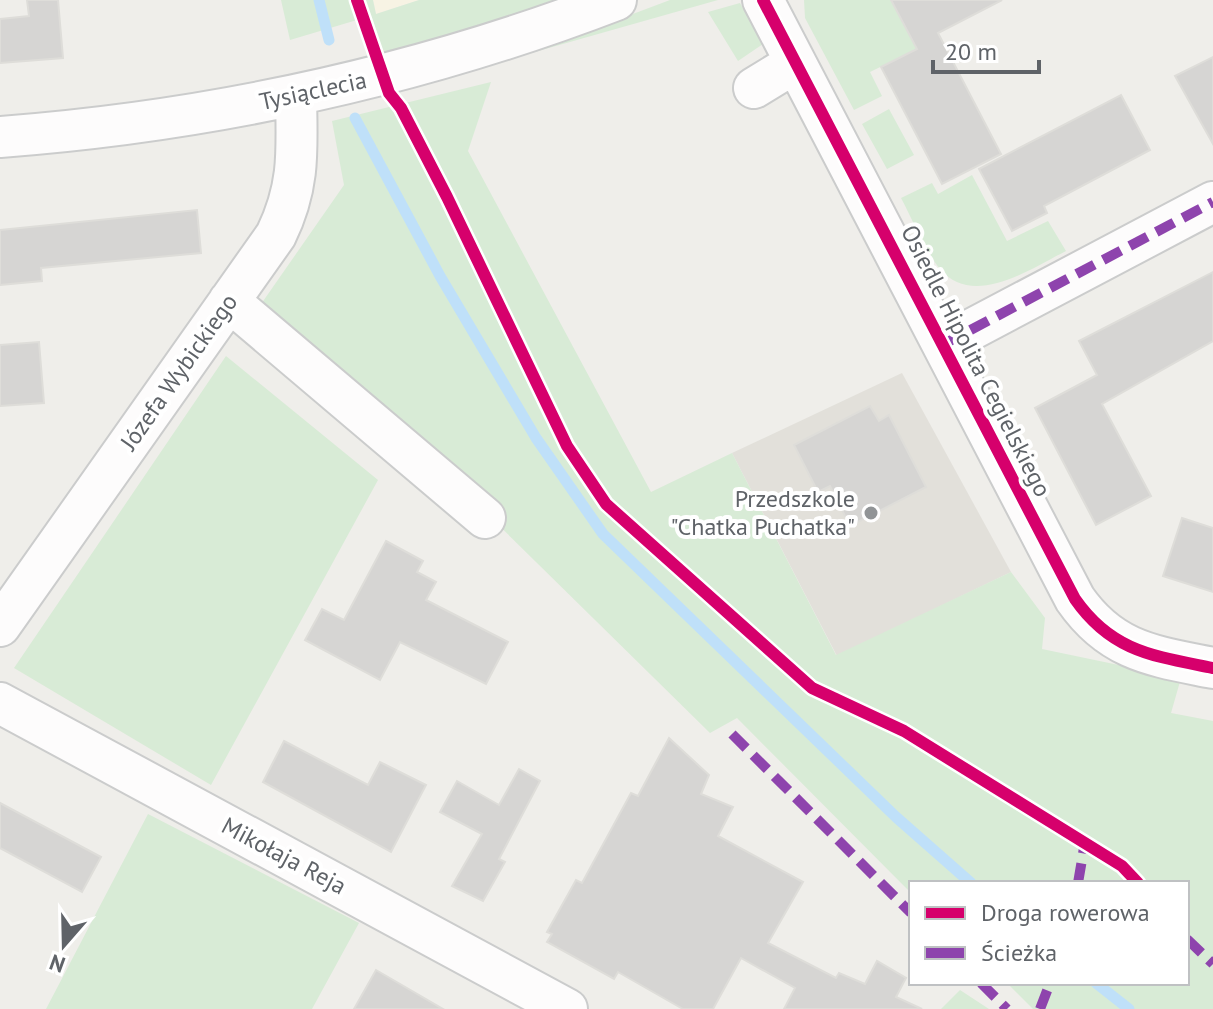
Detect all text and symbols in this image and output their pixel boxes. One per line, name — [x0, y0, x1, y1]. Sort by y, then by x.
scale bar — [933, 24, 1039, 74]
text: 20 m — [945, 36, 997, 67]
street label: Tysiąclecia — [256, 64, 369, 117]
street label: Osiedle Hipolita Cegielskiego — [894, 220, 1059, 502]
street label: Józefa Wybickiego — [113, 287, 244, 457]
place label: Przedszkole "Chatka Puchatka" — [670, 483, 855, 542]
marker: Przedszkole "Chatka Puchatka" — [862, 504, 880, 522]
street label: Mikołaja Reja — [217, 810, 352, 901]
legend — [909, 881, 1189, 985]
text: Droga rowerowa — [981, 897, 1150, 928]
north arrow — [24, 905, 104, 985]
text: Ścieżka — [981, 937, 1057, 968]
text: N — [46, 948, 69, 979]

